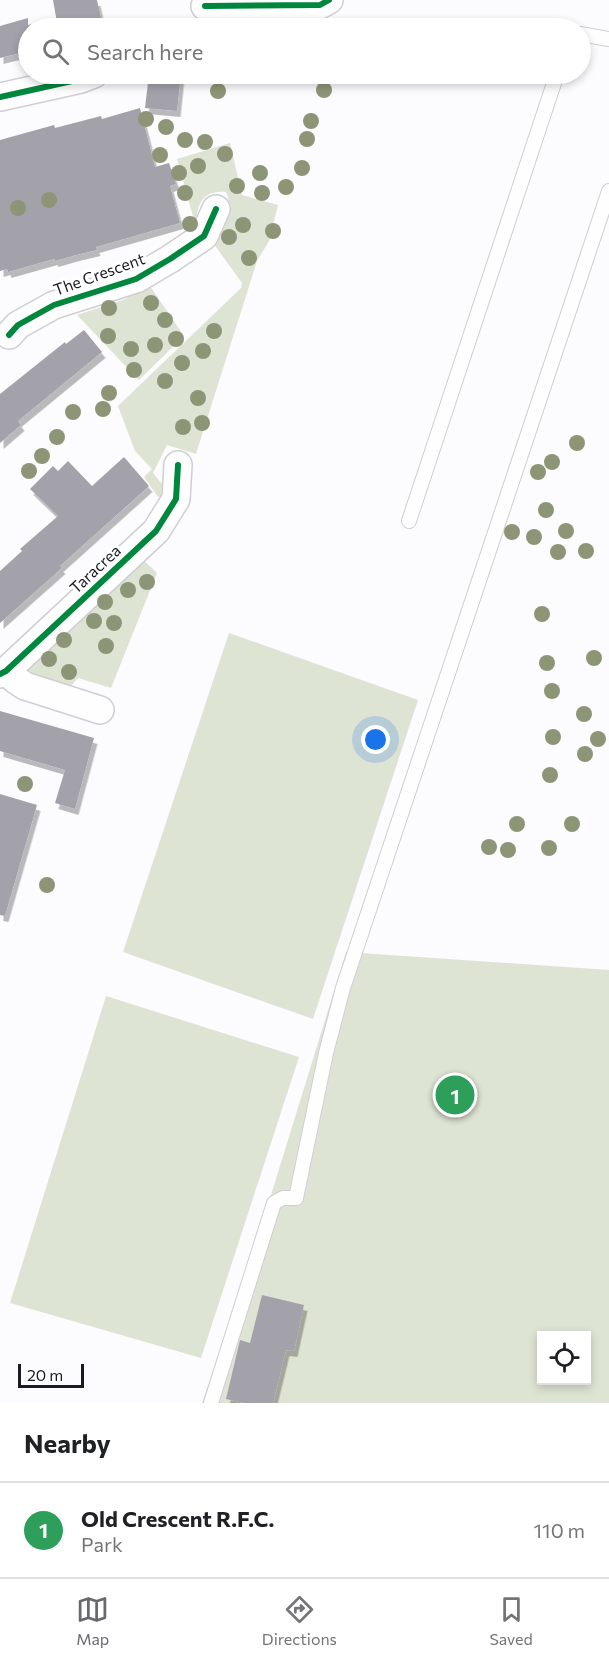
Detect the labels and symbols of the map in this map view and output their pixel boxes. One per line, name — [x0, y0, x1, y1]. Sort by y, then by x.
street label: The Crescent — [51, 248, 147, 299]
street label: Taracrea — [65, 540, 124, 597]
your location — [361, 725, 390, 754]
pin: 1 — [436, 1072, 474, 1118]
scale bar — [18, 1361, 84, 1388]

